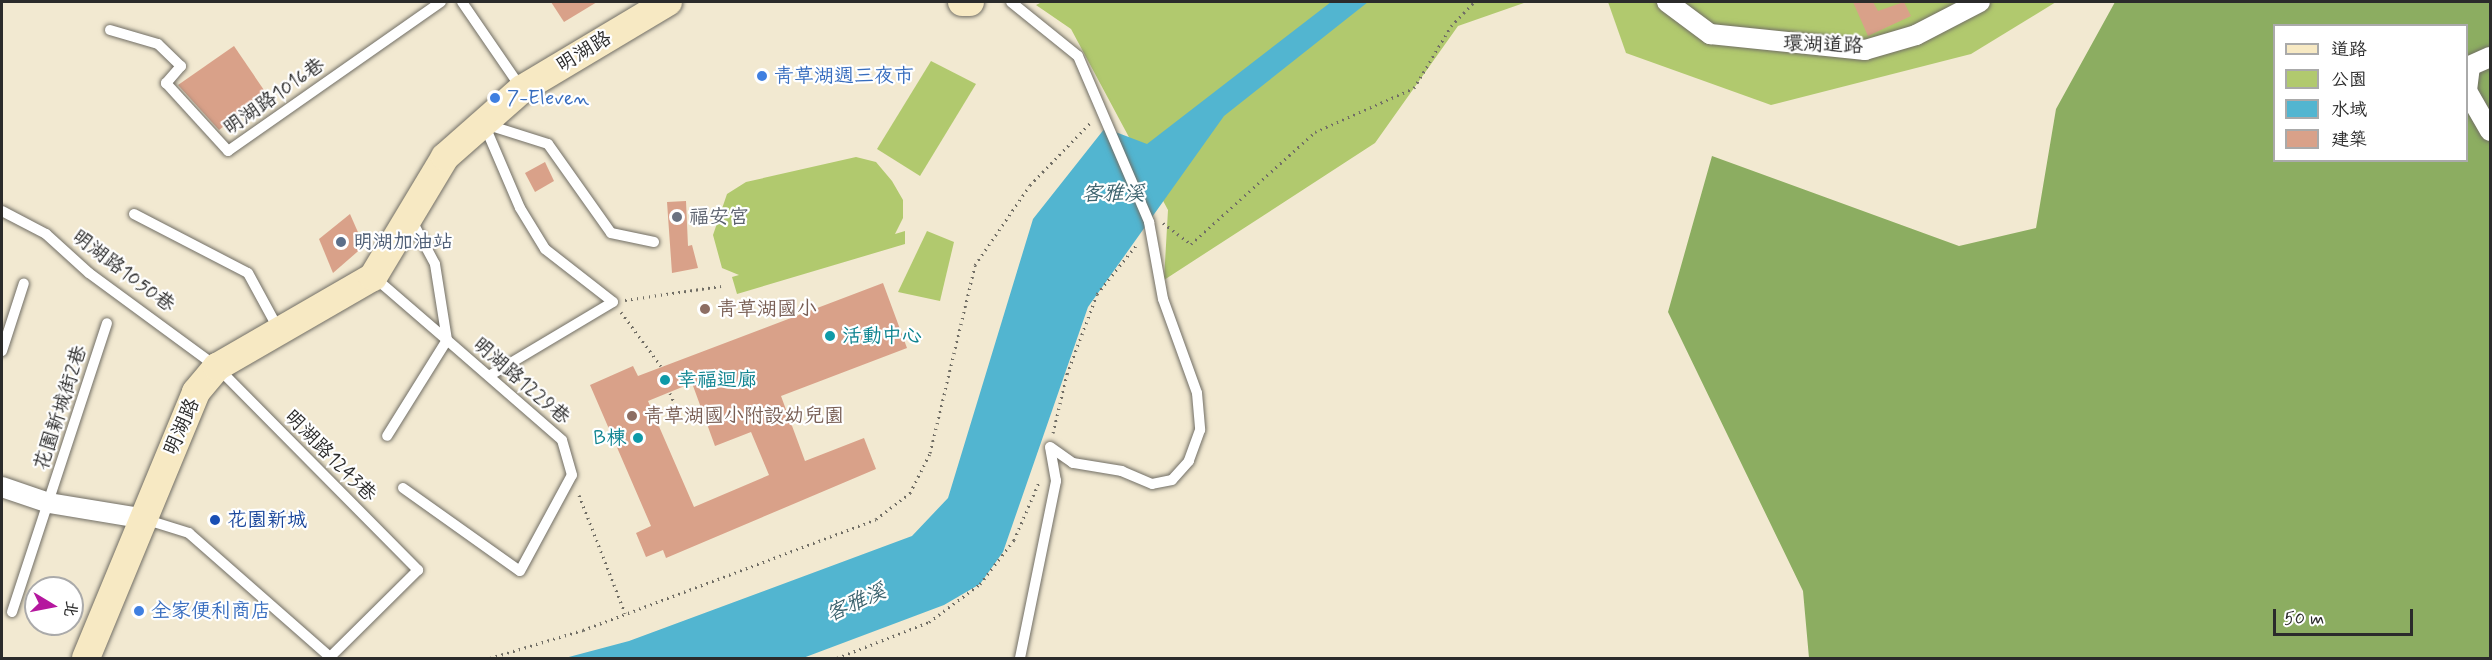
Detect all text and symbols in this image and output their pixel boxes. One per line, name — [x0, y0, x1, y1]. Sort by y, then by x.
legend — [2273, 24, 2468, 162]
street label: 明湖路 — [552, 26, 616, 78]
street label: 環湖道路 — [1783, 32, 1863, 58]
text: 道路 — [2331, 38, 2367, 62]
street label: 明湖路1016巷 — [219, 53, 329, 141]
place label: 青草湖週三夜市 — [774, 64, 914, 88]
text: 公園 — [2331, 68, 2367, 92]
marker: 青草湖週三夜市 — [755, 69, 769, 83]
place label: 7-Eleven — [507, 86, 589, 110]
marker: 7-Eleven — [488, 91, 502, 105]
text: 水域 — [2331, 98, 2367, 122]
text: 建築 — [2331, 128, 2367, 152]
water label: 客雅溪 — [1082, 181, 1144, 207]
place label: 福安宮 — [689, 205, 749, 229]
marker: 福安宮 — [670, 210, 684, 224]
street label: 明湖路1050巷 — [67, 225, 179, 317]
place label: 明湖加油站 — [353, 230, 453, 254]
marker: 明湖加油站 — [334, 235, 348, 249]
place label: 青草湖國小 — [717, 297, 817, 321]
marker: 青草湖國小 — [698, 302, 712, 316]
place label: 活動中心 — [842, 324, 922, 348]
marker: 活動中心 — [823, 329, 837, 343]
street label: 明湖路1229巷 — [467, 332, 575, 430]
street label: 花園新城街2巷 — [30, 343, 92, 473]
place label: 幸福迴廊 — [677, 368, 757, 392]
marker: 幸福迴廊 — [658, 373, 672, 387]
street label: 明湖路 — [159, 395, 205, 459]
place label: 青草湖國小附設幼兒園 — [644, 404, 844, 428]
street label: 明湖路1243巷 — [279, 405, 381, 507]
marker: 青草湖國小附設幼兒園 — [625, 409, 639, 423]
place label: B棟 — [593, 426, 626, 450]
marker: B棟 — [631, 431, 645, 445]
place label: 花園新城 — [227, 508, 307, 532]
marker: 花園新城 — [208, 513, 222, 527]
north arrow — [24, 576, 84, 636]
water label: 客雅溪 — [822, 579, 890, 627]
scale bar — [2276, 597, 2416, 635]
text: 北 — [59, 599, 82, 619]
place label: 全家便利商店 — [151, 599, 271, 623]
marker: 全家便利商店 — [132, 604, 146, 618]
text: 50 m — [2284, 607, 2324, 631]

